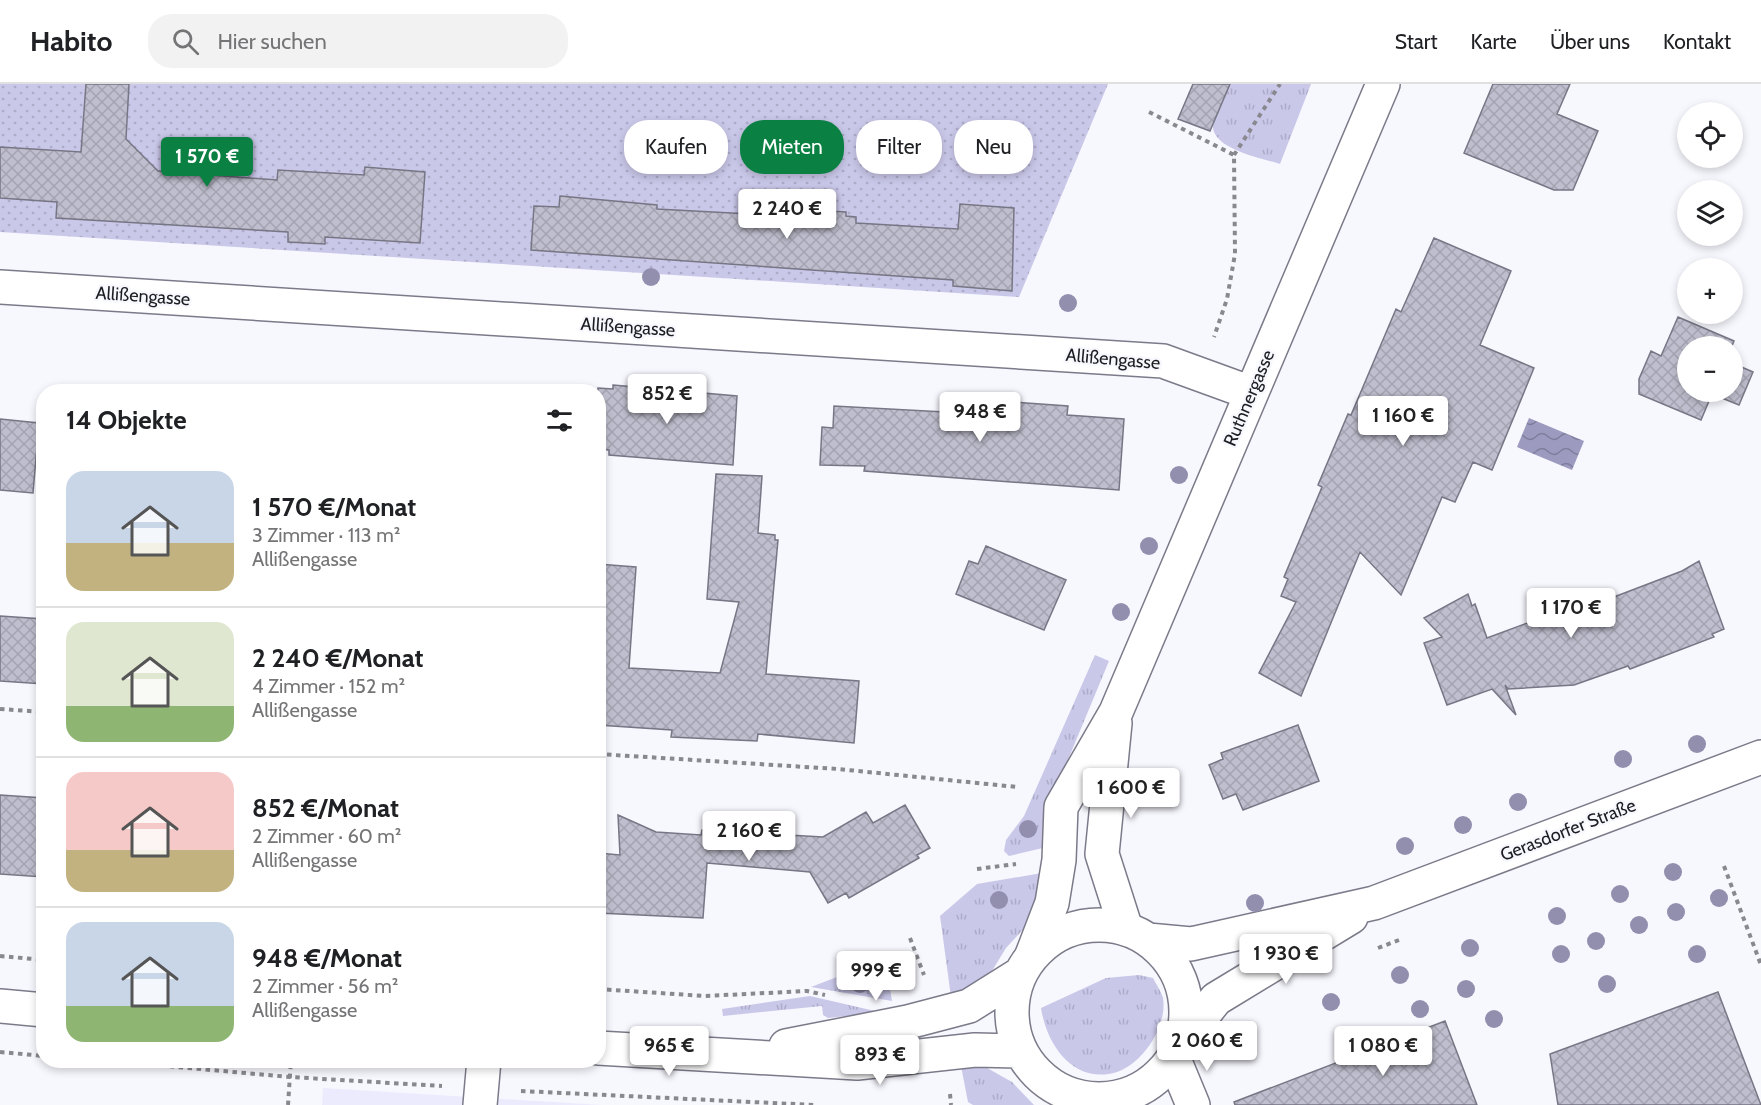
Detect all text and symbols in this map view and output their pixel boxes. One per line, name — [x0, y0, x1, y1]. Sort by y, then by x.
search box — [148, 14, 568, 68]
text: Habito — [30, 24, 112, 58]
icon: search — [169, 25, 202, 58]
text: Hier suchen — [217, 28, 327, 55]
text: Start — [1395, 29, 1438, 54]
text: Karte — [1471, 29, 1517, 54]
text: Über uns — [1550, 29, 1630, 54]
text: Kontakt — [1663, 29, 1731, 54]
map controls — [1677, 102, 1743, 402]
button: locate — [1677, 102, 1743, 168]
chip: Kaufen — [624, 120, 728, 174]
chip: Mieten — [740, 120, 844, 174]
chip: Filter — [856, 120, 942, 174]
chip: Neu — [954, 120, 1033, 174]
pin: 1 570 € — [152, 137, 262, 188]
text: 1 570 € — [175, 144, 239, 168]
button: layers — [1677, 180, 1743, 246]
pin: 2 240 € — [732, 189, 842, 240]
text: 2 240 € — [752, 196, 822, 220]
button: + — [1677, 258, 1743, 324]
street label: Allißengasse — [95, 282, 191, 310]
street label: Allißengasse — [580, 313, 676, 341]
button: − — [1677, 336, 1743, 402]
street label: Allißengasse — [1065, 344, 1161, 374]
street label: Ruthnergasse — [1219, 347, 1279, 449]
pin: 852 € — [625, 374, 709, 425]
text: 852 € — [642, 381, 692, 405]
pin: 948 € — [938, 392, 1022, 443]
pin: 1 160 € — [1348, 396, 1458, 447]
text: 948 € — [953, 399, 1007, 423]
text: 1 160 € — [1372, 403, 1434, 427]
text: 14 Objekte — [66, 404, 187, 436]
icon: filters — [543, 404, 576, 437]
text: 1 570 €/Monat — [252, 491, 416, 523]
icon: home — [114, 495, 186, 567]
text: 3 Zimmer · 113 m² — [252, 523, 400, 547]
text: Allißengasse — [252, 547, 357, 571]
pin: 1 170 € — [1516, 588, 1626, 639]
text: 1 170 € — [1541, 595, 1601, 619]
text: 2 240 €/Monat — [252, 642, 423, 674]
icon: home — [114, 646, 186, 718]
text: 4 Zimmer · 152 m² — [252, 674, 405, 698]
text: Allißengasse — [252, 698, 357, 722]
pin: 1 600 € — [1076, 768, 1186, 819]
text: 1 600 € — [1097, 775, 1165, 799]
text: 852 €/Monat — [252, 792, 399, 824]
street label: Gerasdorfer Straße — [1497, 794, 1639, 866]
icon: home — [114, 796, 186, 868]
pin: 2 160 € — [694, 811, 804, 862]
text: 2 160 € — [716, 818, 782, 842]
text: 2 Zimmer · 60 m² — [252, 824, 401, 848]
text: Allißengasse — [252, 848, 357, 872]
pin: 1 930 € — [1231, 934, 1341, 985]
text: 1 930 € — [1253, 941, 1319, 965]
text: 948 €/Monat — [252, 942, 402, 974]
icon: home — [114, 946, 186, 1018]
pin: 999 € — [834, 951, 918, 1002]
text: 999 € — [850, 958, 902, 982]
text: 2 Zimmer · 56 m² — [252, 974, 398, 998]
text: Allißengasse — [252, 998, 357, 1022]
pin: 2 060 € — [1152, 1021, 1262, 1072]
pin: 965 € — [627, 1026, 711, 1077]
pin: 1 080 € — [1328, 1026, 1438, 1077]
text: 2 060 € — [1171, 1028, 1243, 1052]
text: 965 € — [644, 1033, 694, 1057]
text: 1 080 € — [1348, 1033, 1418, 1057]
pin: 893 € — [838, 1035, 922, 1086]
text: 893 € — [854, 1042, 906, 1066]

